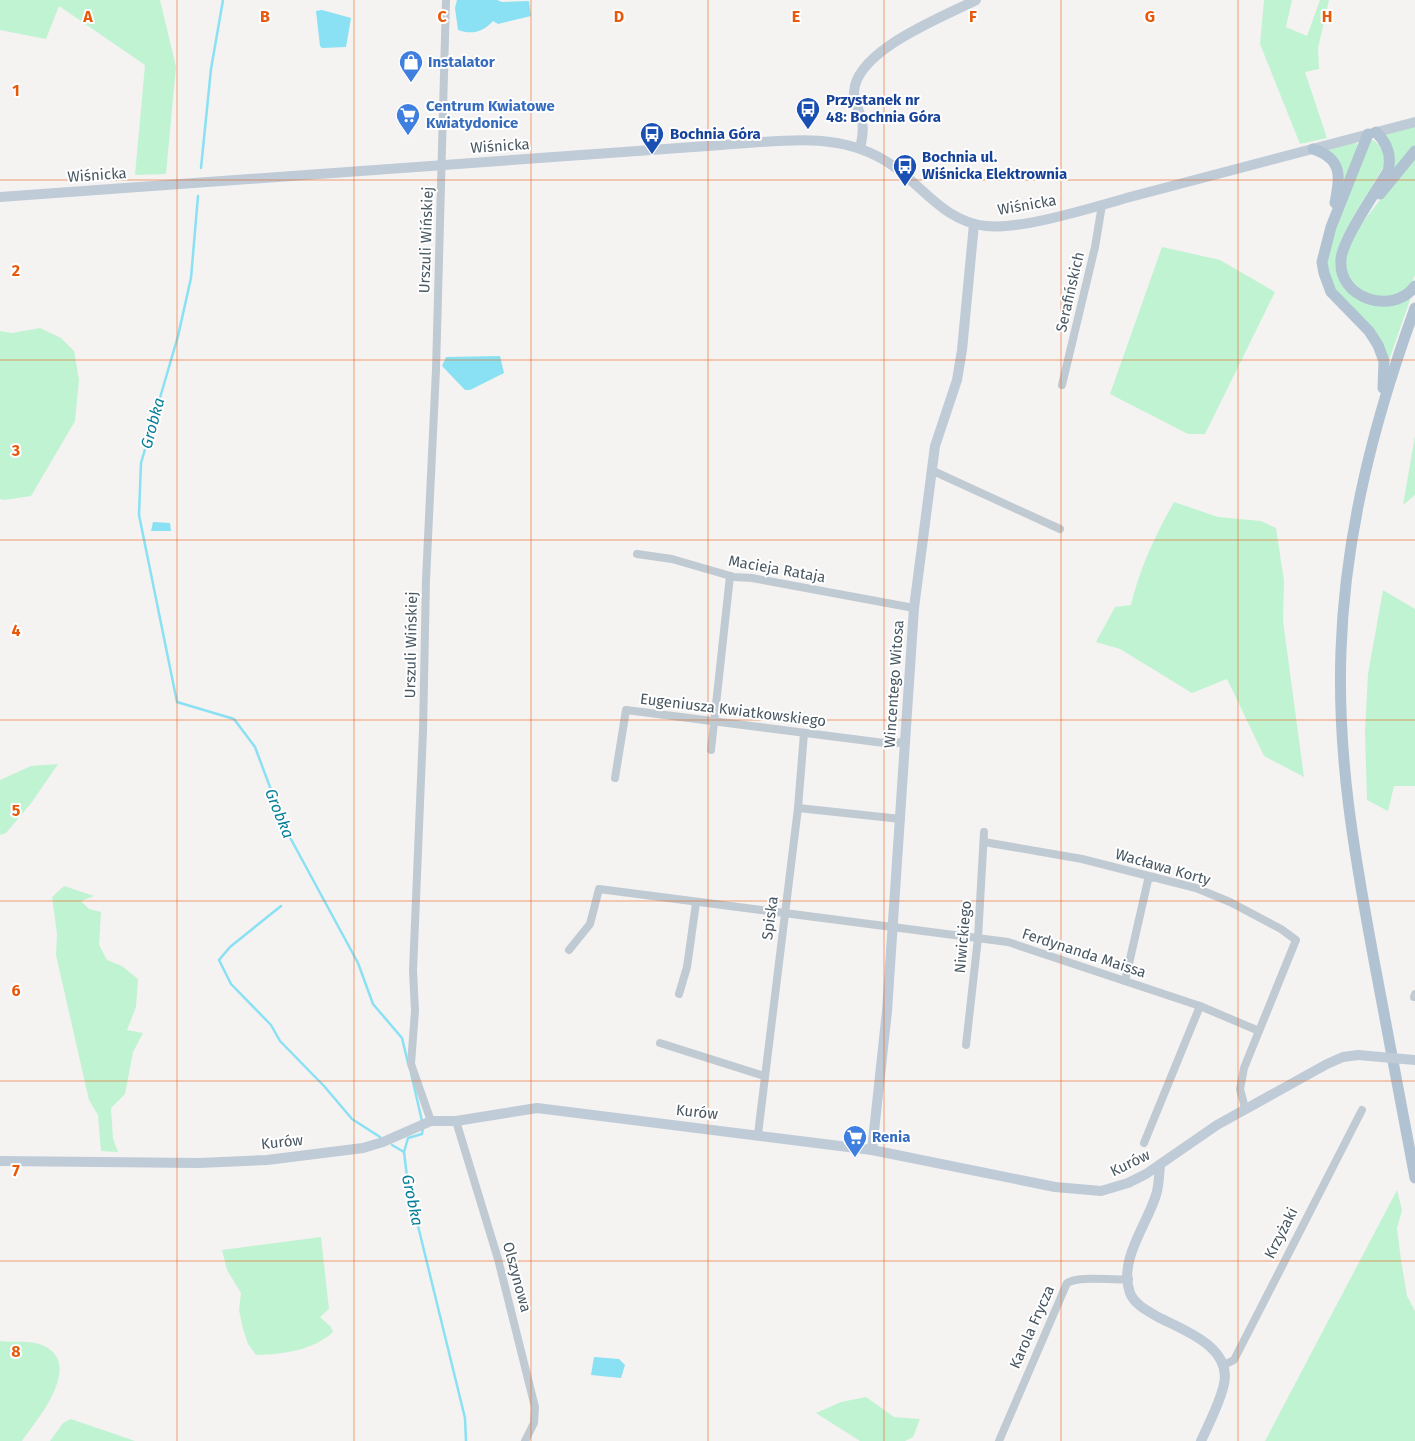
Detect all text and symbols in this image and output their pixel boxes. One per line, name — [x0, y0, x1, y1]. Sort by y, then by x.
text: A — [82, 7, 93, 26]
text: B — [260, 7, 270, 26]
text: C — [437, 7, 447, 26]
text: D — [614, 7, 624, 26]
text: E — [792, 7, 800, 26]
text: F — [969, 7, 977, 26]
text: G — [1145, 7, 1155, 26]
text: H — [1322, 7, 1332, 26]
shop icon: Instalator — [398, 49, 424, 83]
place label: Instalator — [428, 53, 496, 71]
text: 1 — [12, 81, 20, 100]
place label: Przystanek nr 48: Bochnia Góra — [826, 91, 941, 126]
bus stop icon: Przystanek nr 48: Bochnia Góra — [795, 96, 821, 130]
place label: Centrum Kwiatowe Kwiatydonice — [426, 97, 555, 132]
supermarket icon: Centrum Kwiatowe Kwiatydonice — [395, 102, 421, 136]
bus stop icon: Bochnia Góra — [639, 121, 665, 155]
place label: Bochnia Góra — [670, 125, 761, 143]
street label: Wiśnicka — [470, 135, 530, 157]
place label: Bochnia ul. Wiśnicka Elektrownia — [922, 148, 1067, 183]
bus stop icon: Bochnia ul. Wiśnicka Elektrownia — [892, 153, 918, 187]
street label: Wiśnicka — [67, 164, 127, 186]
street label: Urszuli Wińskiej — [415, 186, 437, 294]
street label: Wiśnicka — [996, 191, 1058, 219]
street label: Serafińskich — [1052, 250, 1088, 334]
text: 2 — [12, 261, 20, 280]
water label: Grobka — [137, 396, 168, 451]
text: 3 — [11, 441, 20, 460]
street label: Macieja Rataja — [727, 552, 827, 586]
street label: Urszuli Wińskiej — [401, 591, 421, 699]
street label: Wincentego Witosa — [881, 619, 907, 749]
text: 4 — [11, 621, 21, 640]
street label: Eugeniusza Kwiatkowskiego — [639, 690, 827, 730]
water label: Grobka — [261, 786, 298, 841]
text: 5 — [12, 801, 21, 820]
street label: Wacława Korty — [1113, 845, 1213, 889]
street label: Spiska — [758, 895, 782, 941]
street label: Niwickiego — [951, 900, 975, 974]
street label: Ferdynanda Maissa — [1020, 924, 1148, 982]
text: 6 — [11, 981, 21, 1000]
street label: Kurów — [675, 1101, 719, 1123]
supermarket icon: Renia — [842, 1124, 868, 1158]
place label: Renia — [872, 1128, 910, 1146]
street label: Kurów — [260, 1131, 304, 1153]
street label: Kurów — [1107, 1146, 1153, 1180]
text: 7 — [12, 1161, 20, 1180]
water label: Grobka — [398, 1173, 427, 1227]
street label: Krzyżaki — [1261, 1204, 1301, 1262]
street label: Olszynowa — [499, 1240, 535, 1314]
street label: Karola Frycza — [1006, 1283, 1058, 1371]
text: 8 — [11, 1342, 21, 1361]

